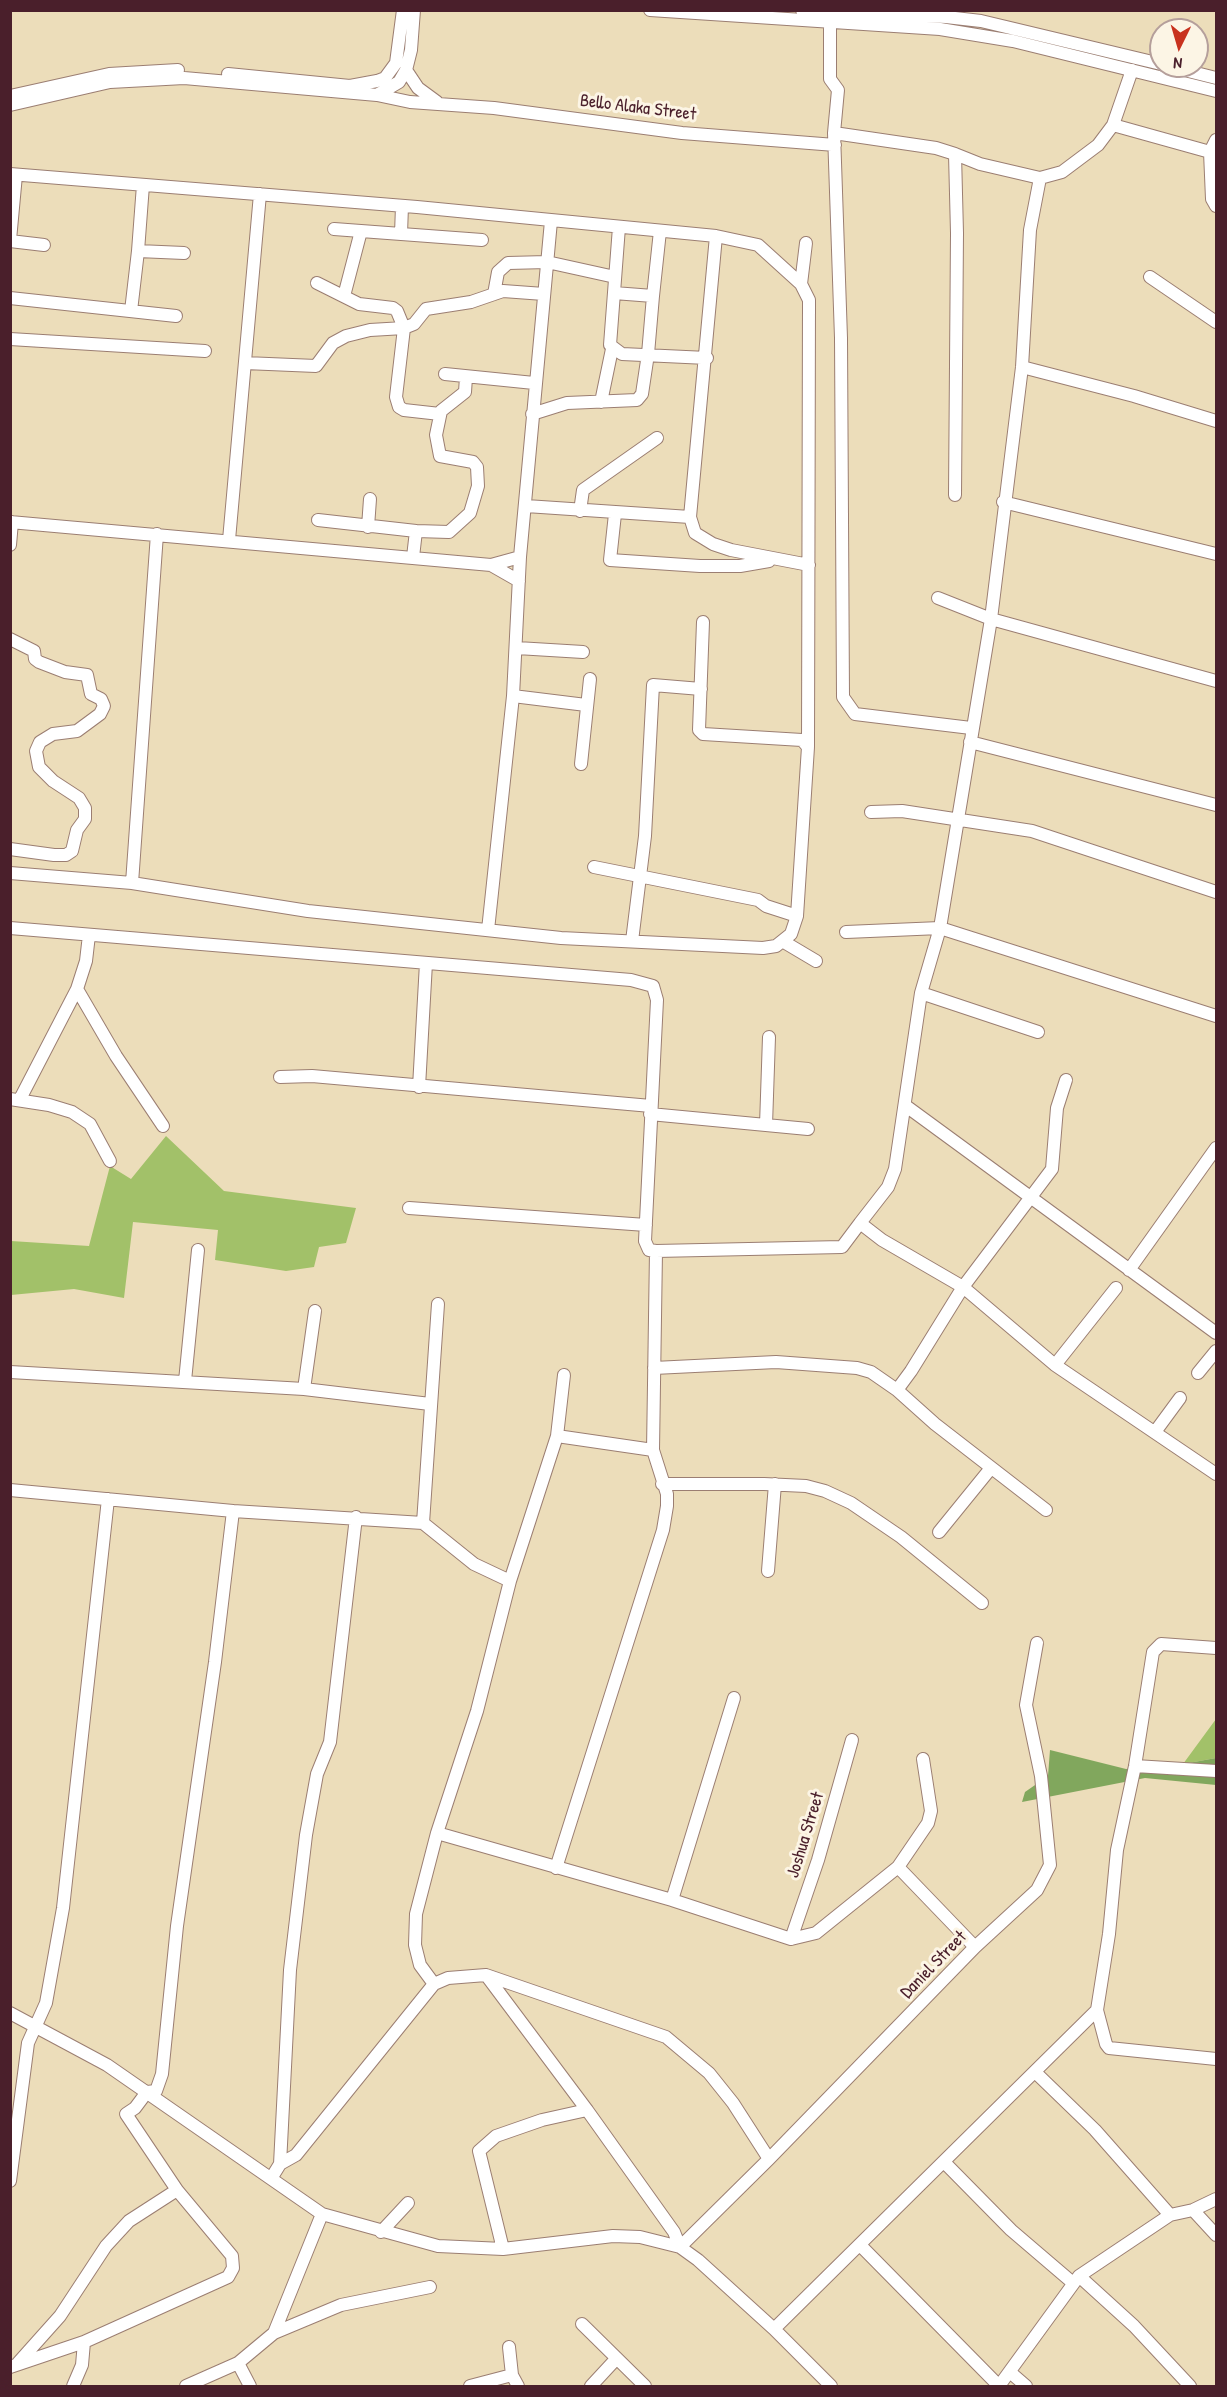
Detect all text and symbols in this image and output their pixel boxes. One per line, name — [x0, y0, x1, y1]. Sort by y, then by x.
north arrow — [1149, 18, 1209, 78]
text: N — [1172, 53, 1183, 75]
street label: Bello Alaka Street — [579, 90, 697, 126]
street label: Joshua Street — [783, 1789, 829, 1881]
street label: Daniel Street — [896, 1927, 972, 2003]

